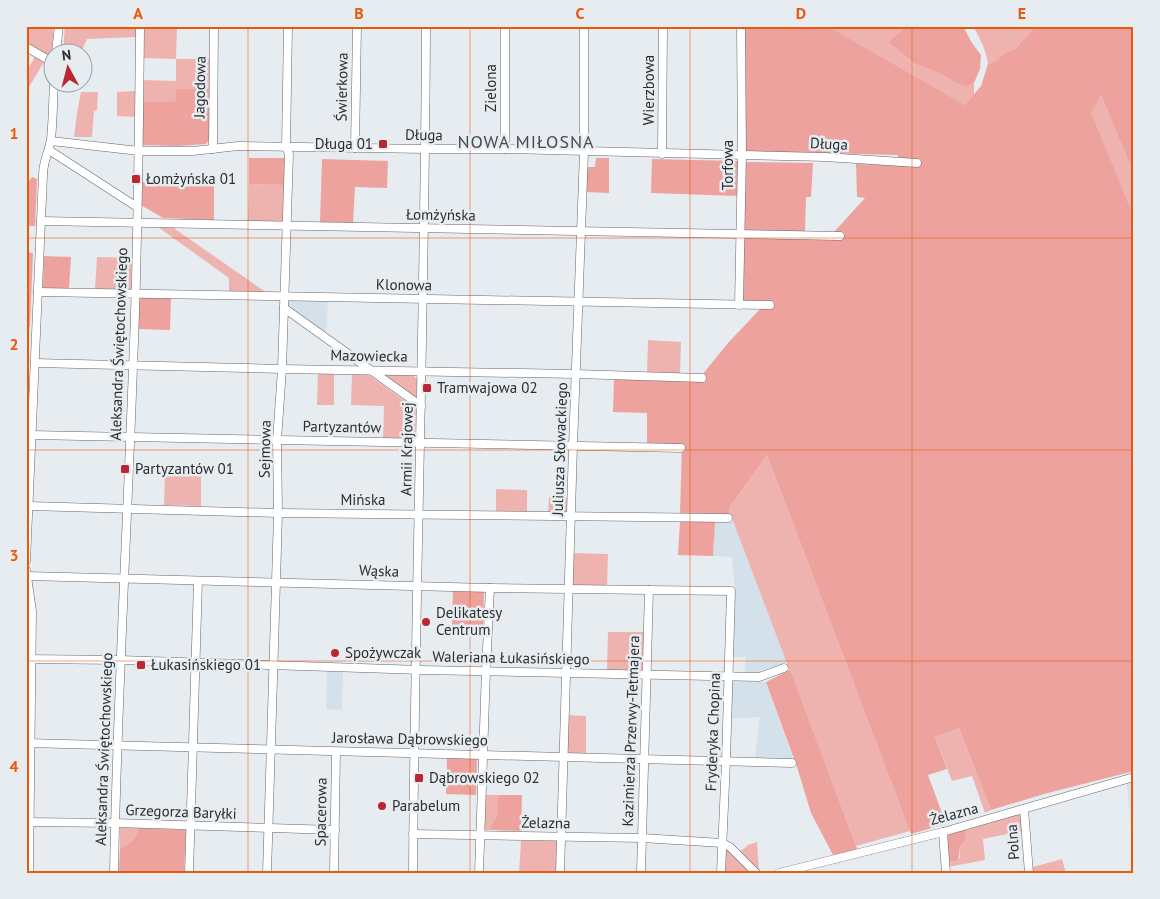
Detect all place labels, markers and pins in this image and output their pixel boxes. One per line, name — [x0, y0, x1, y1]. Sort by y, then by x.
place label: Długa 01 — [315, 134, 373, 153]
marker: Długa 01 — [377, 138, 389, 150]
place label: Łomżyńska 01 — [146, 169, 236, 188]
marker: Łomżyńska 01 — [130, 173, 142, 185]
place label: Tramwajowa 02 — [437, 378, 538, 397]
marker: Tramwajowa 02 — [421, 382, 433, 394]
place label: Partyzantów 01 — [135, 459, 234, 478]
marker: Partyzantów 01 — [119, 463, 131, 475]
place label: Delikatesy Centrum — [436, 603, 502, 639]
marker: Delikatesy Centrum — [420, 616, 432, 628]
place label: Spożywczak — [345, 643, 422, 662]
marker: Spożywczak — [329, 647, 341, 659]
place label: Łukasińskiego 01 — [151, 655, 261, 674]
marker: Łukasińskiego 01 — [135, 659, 147, 671]
place label: Dąbrowskiego 02 — [429, 768, 540, 787]
marker: Dąbrowskiego 02 — [413, 772, 425, 784]
place label: Parabelum — [392, 796, 460, 815]
marker: Parabelum — [376, 800, 388, 812]

